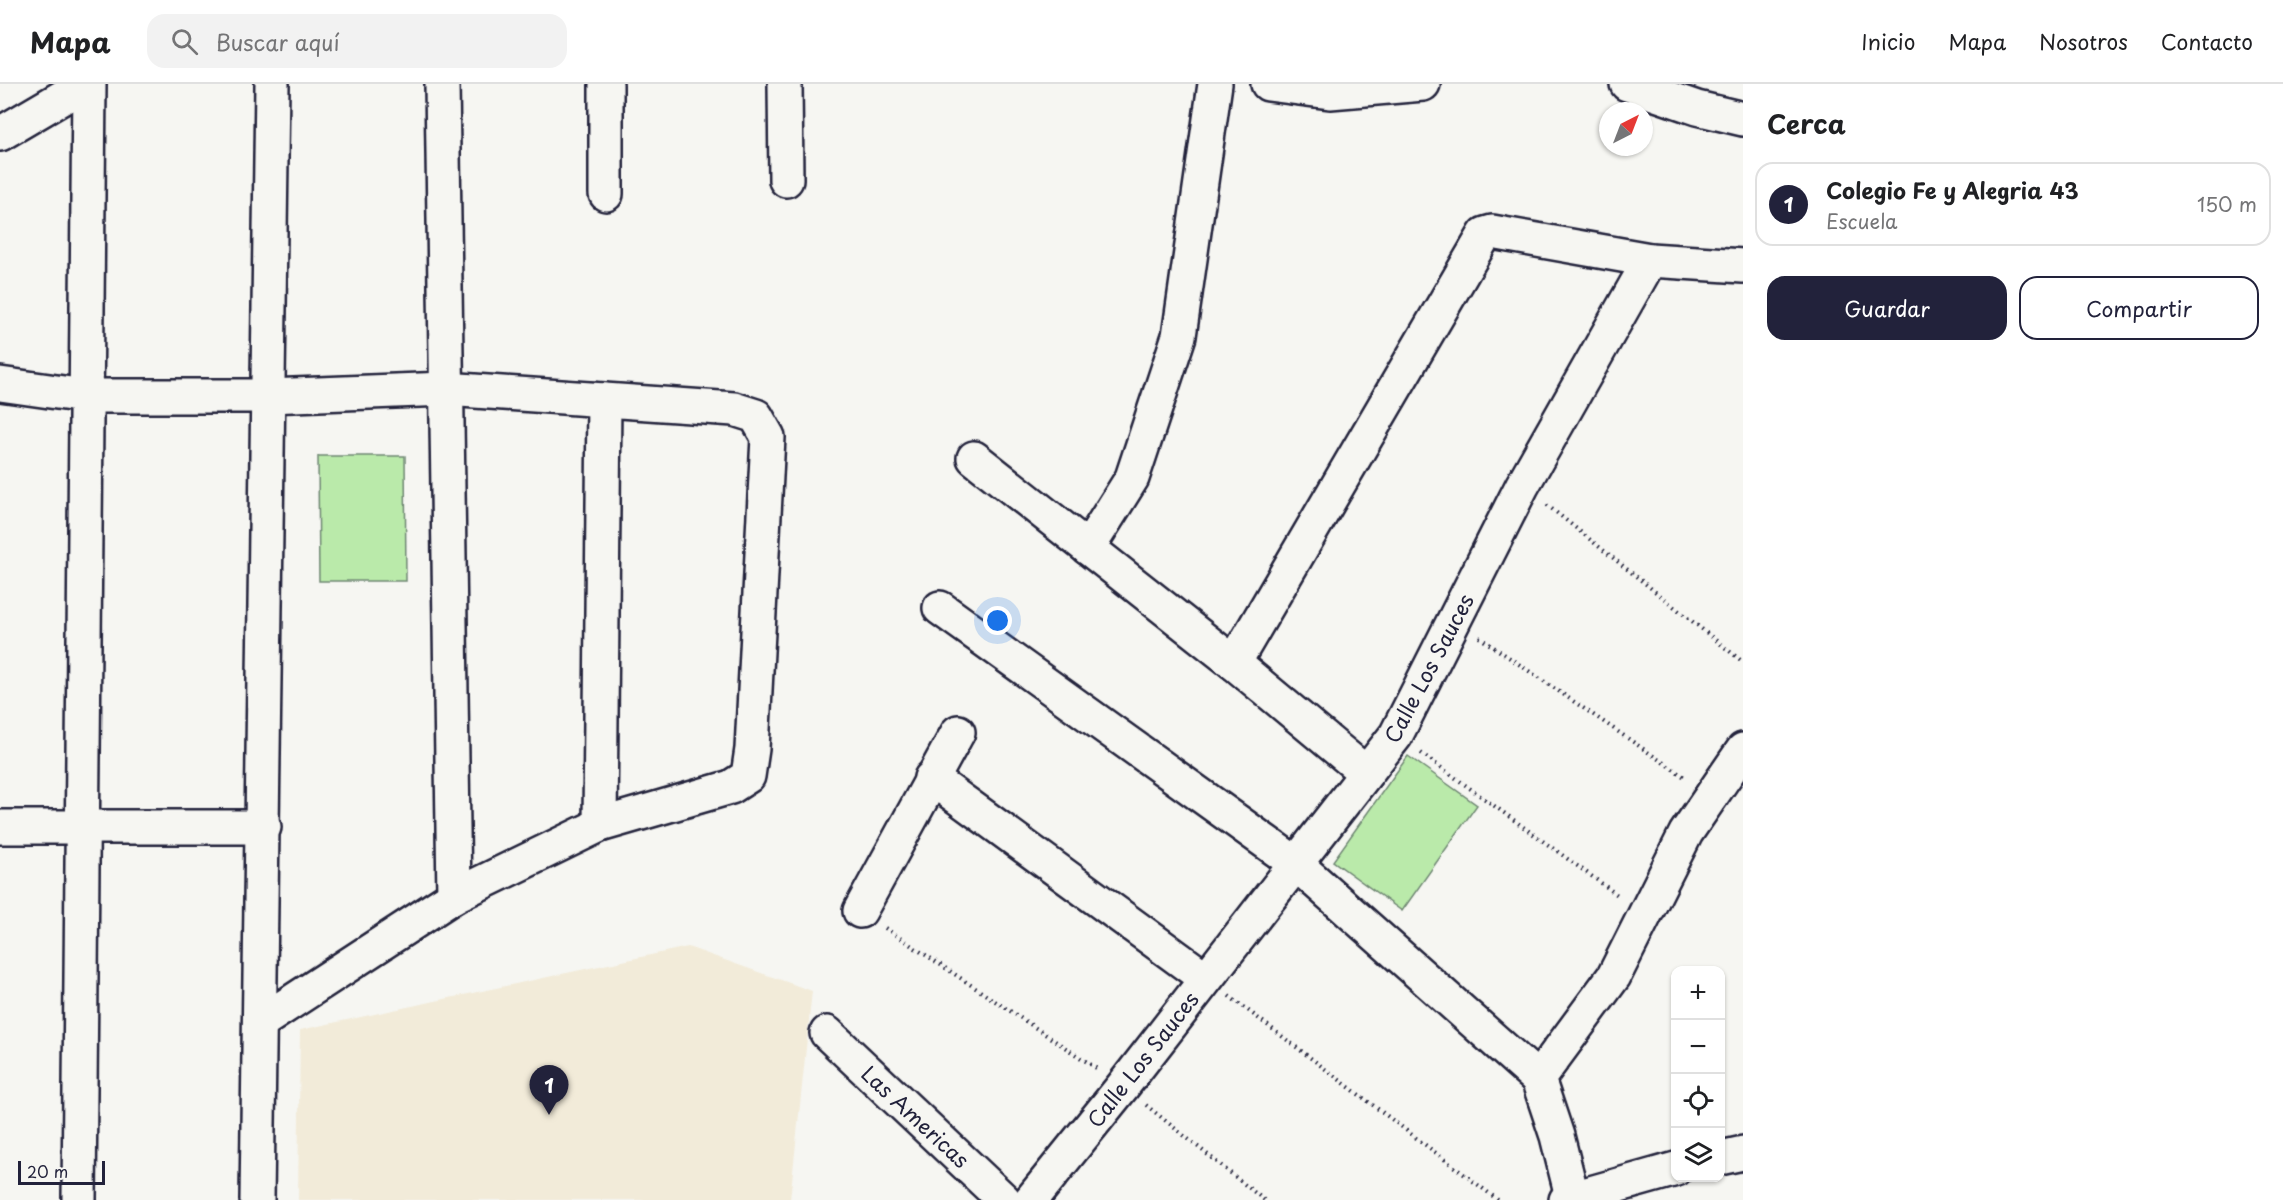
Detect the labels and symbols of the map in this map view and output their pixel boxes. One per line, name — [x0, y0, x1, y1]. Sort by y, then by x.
north arrow — [1599, 102, 1653, 156]
street label: Calle Los Sauces — [1375, 588, 1481, 748]
your location — [983, 606, 1012, 635]
street label: Calle Los Sauces — [1079, 984, 1205, 1134]
street label: Las Americas — [855, 1057, 977, 1175]
pin: 1 — [530, 1066, 568, 1115]
scale bar — [18, 1158, 105, 1186]

